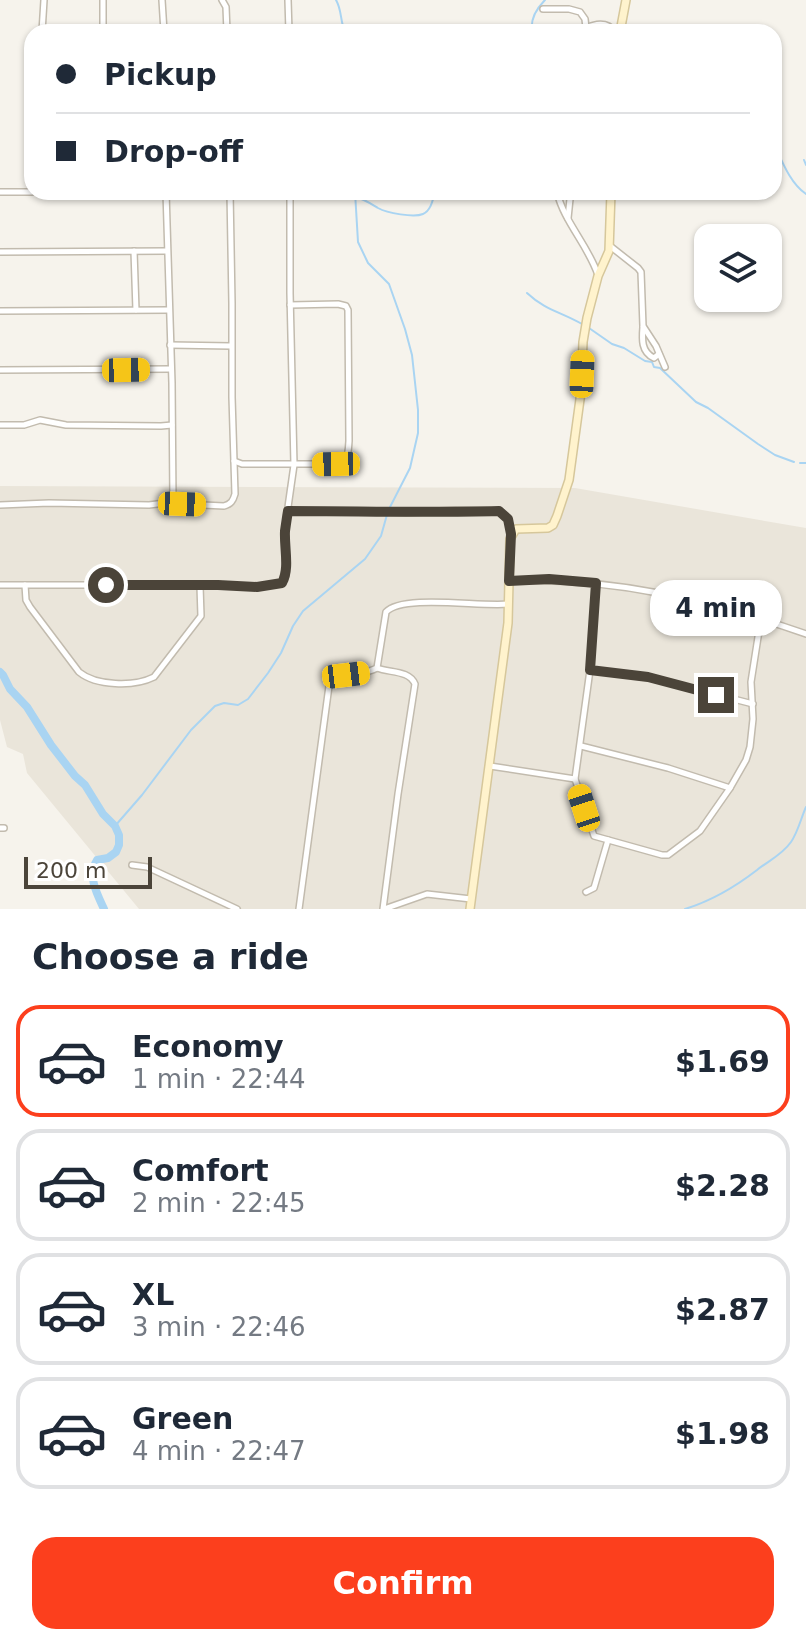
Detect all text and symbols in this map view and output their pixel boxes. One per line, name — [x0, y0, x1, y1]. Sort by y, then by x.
text: Pickup — [104, 57, 217, 92]
text: Drop-off — [104, 134, 243, 169]
map controls — [694, 224, 782, 312]
button: layers — [694, 224, 782, 312]
car — [569, 350, 595, 398]
car — [102, 358, 150, 382]
car — [312, 452, 360, 476]
car — [158, 491, 206, 517]
route start — [88, 567, 124, 603]
callout: 4 min — [650, 579, 782, 635]
text: 4 min — [675, 593, 757, 623]
car — [321, 660, 371, 690]
route end — [698, 677, 734, 713]
car — [565, 781, 603, 835]
scale bar — [24, 853, 152, 889]
text: 200 m — [36, 858, 106, 883]
text: Choose a ride — [32, 936, 309, 977]
icon: car — [36, 1025, 108, 1097]
text: Economy — [132, 1029, 284, 1064]
text: $1.69 — [675, 1044, 770, 1079]
text: 1 min · 22:44 — [132, 1064, 306, 1094]
icon: car — [36, 1149, 108, 1221]
text: Comfort — [132, 1153, 269, 1188]
text: $2.28 — [675, 1168, 770, 1203]
text: 2 min · 22:45 — [132, 1188, 306, 1218]
icon: car — [36, 1273, 108, 1345]
text: XL — [132, 1277, 174, 1312]
text: $2.87 — [675, 1292, 770, 1327]
text: 3 min · 22:46 — [132, 1312, 306, 1342]
icon: car — [36, 1397, 108, 1469]
text: Green — [132, 1401, 233, 1436]
text: $1.98 — [675, 1416, 770, 1451]
text: 4 min · 22:47 — [132, 1436, 306, 1466]
button: Confirm — [32, 1537, 774, 1629]

